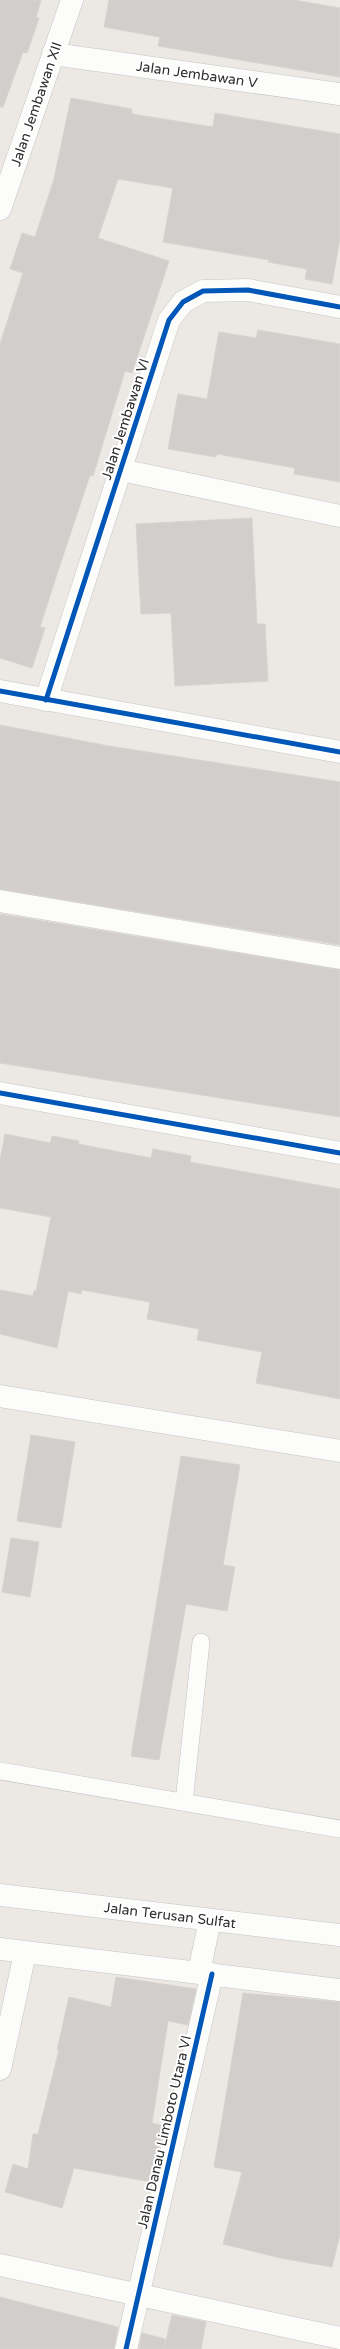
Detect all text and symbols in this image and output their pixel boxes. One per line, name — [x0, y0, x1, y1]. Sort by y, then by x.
street label: Jalan Jembawan XII — [7, 40, 66, 168]
street label: Jalan Jembawan V — [135, 58, 259, 91]
street label: Jalan Jembawan VI — [98, 356, 153, 482]
street label: Jalan Terusan Sulfat — [103, 1899, 238, 1932]
street label: Jalan Danau Limboto Utara VI — [134, 2034, 195, 2230]

